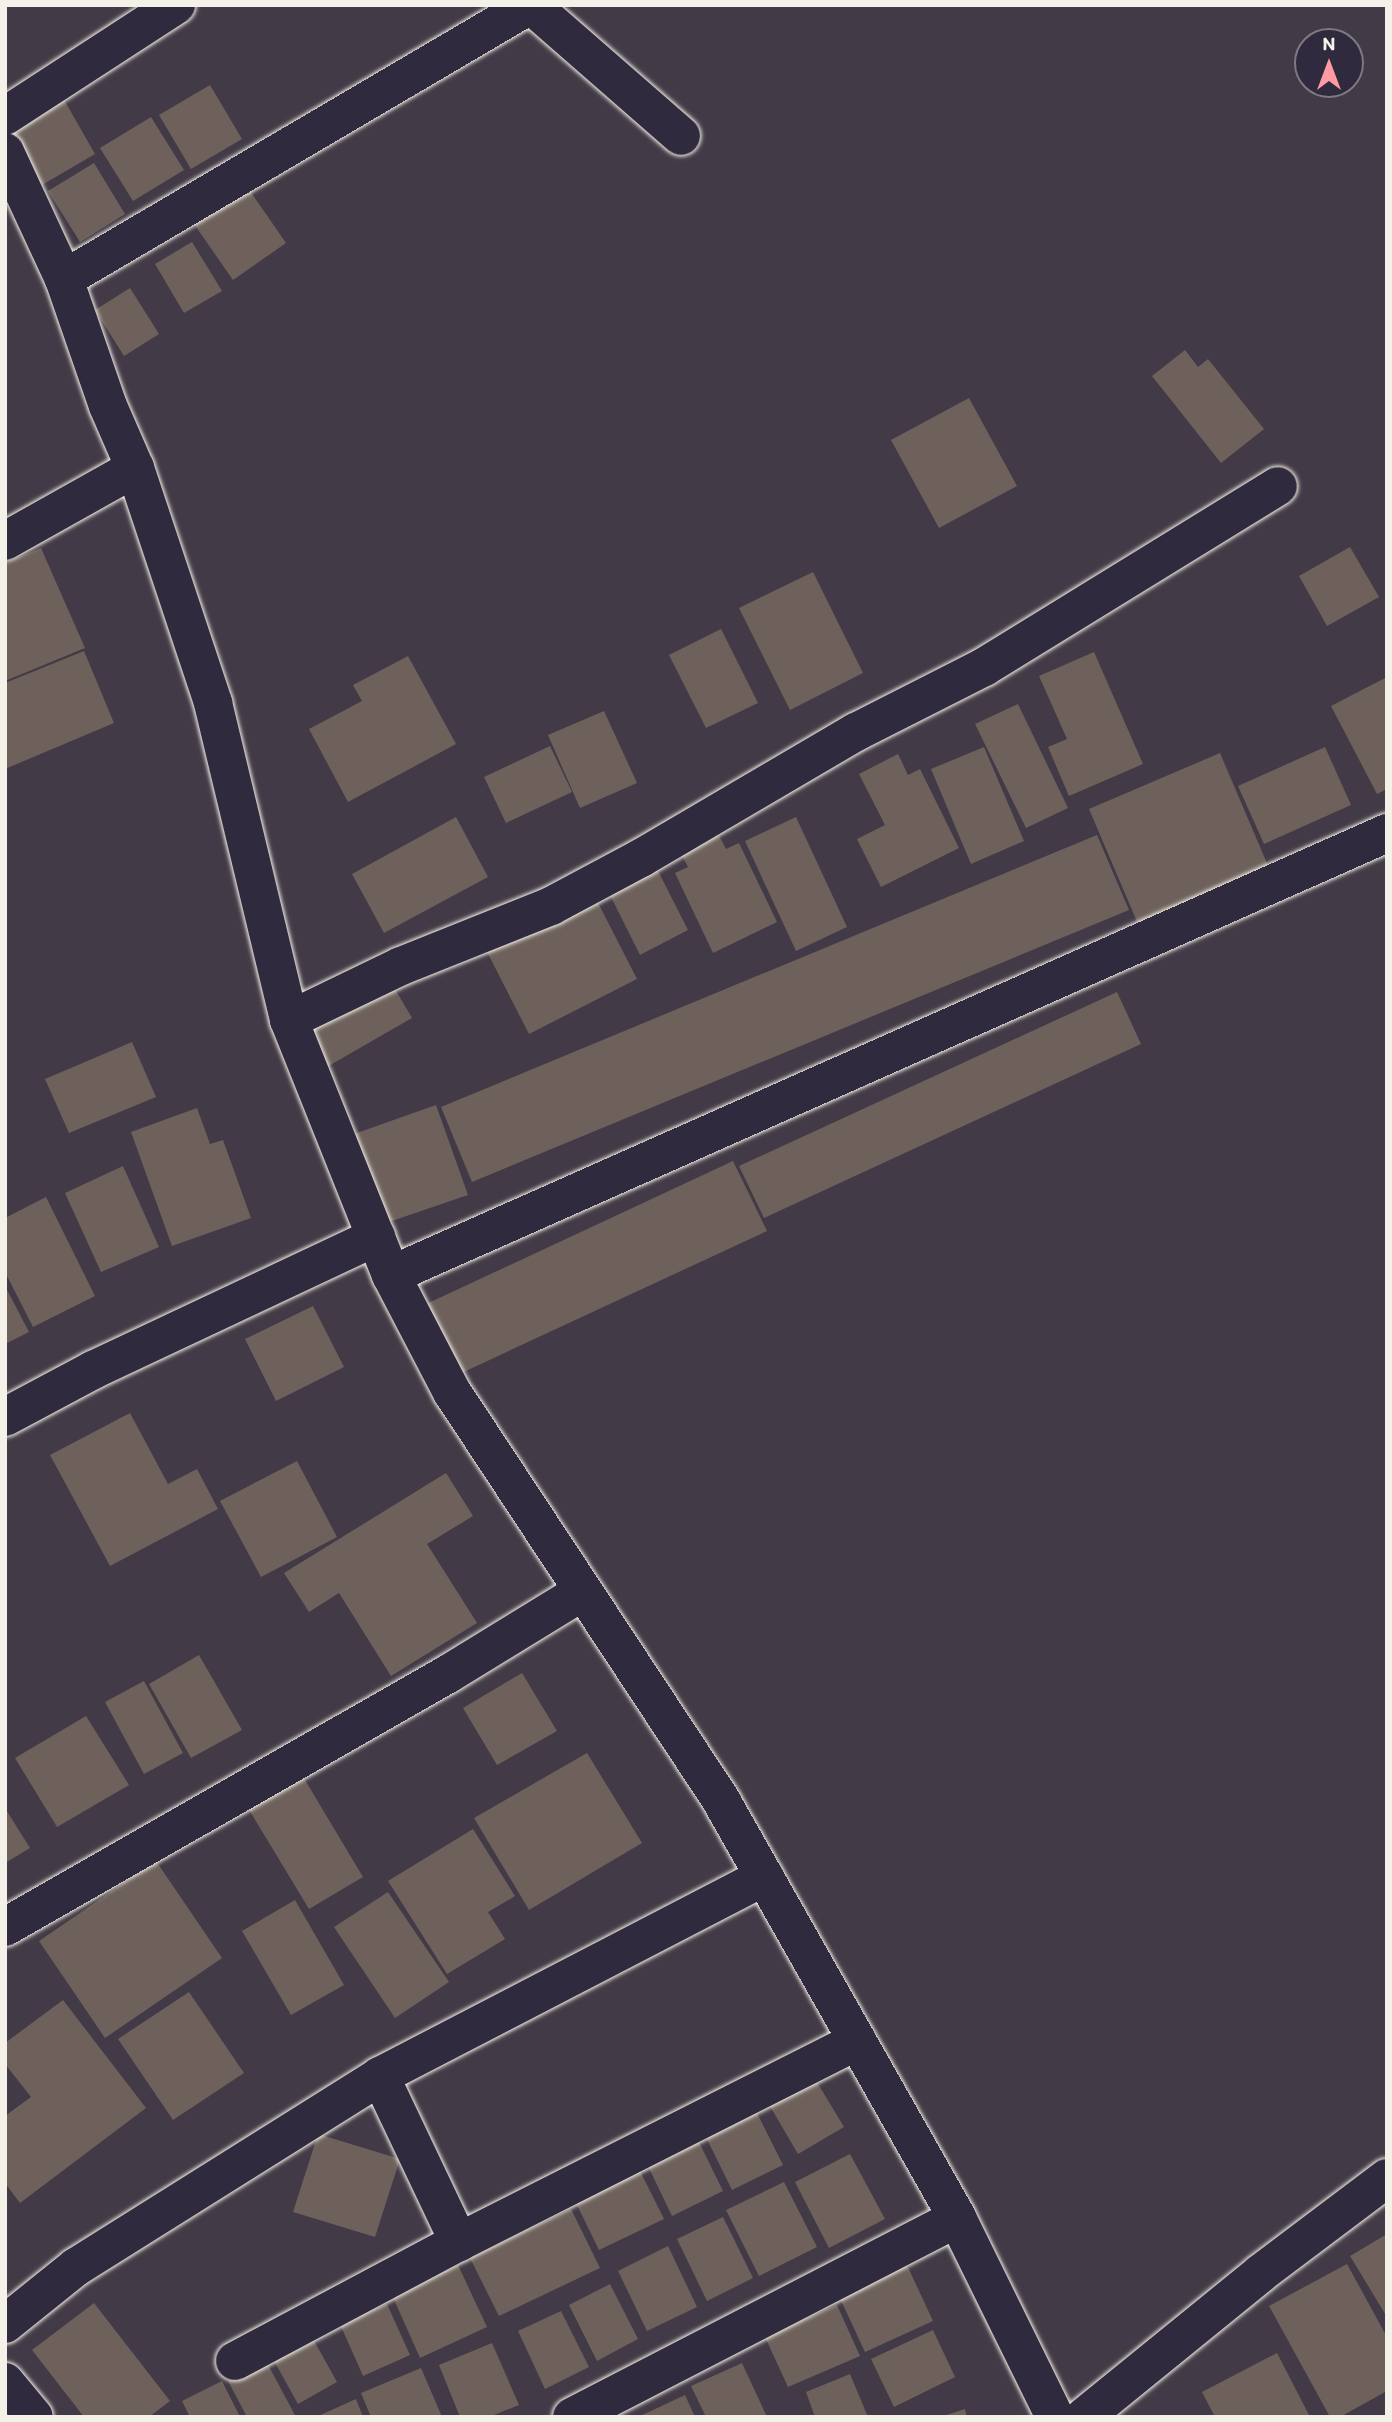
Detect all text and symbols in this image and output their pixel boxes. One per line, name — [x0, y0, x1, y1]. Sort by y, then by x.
north arrow — [1294, 28, 1364, 98]
text: N — [1323, 32, 1335, 55]

